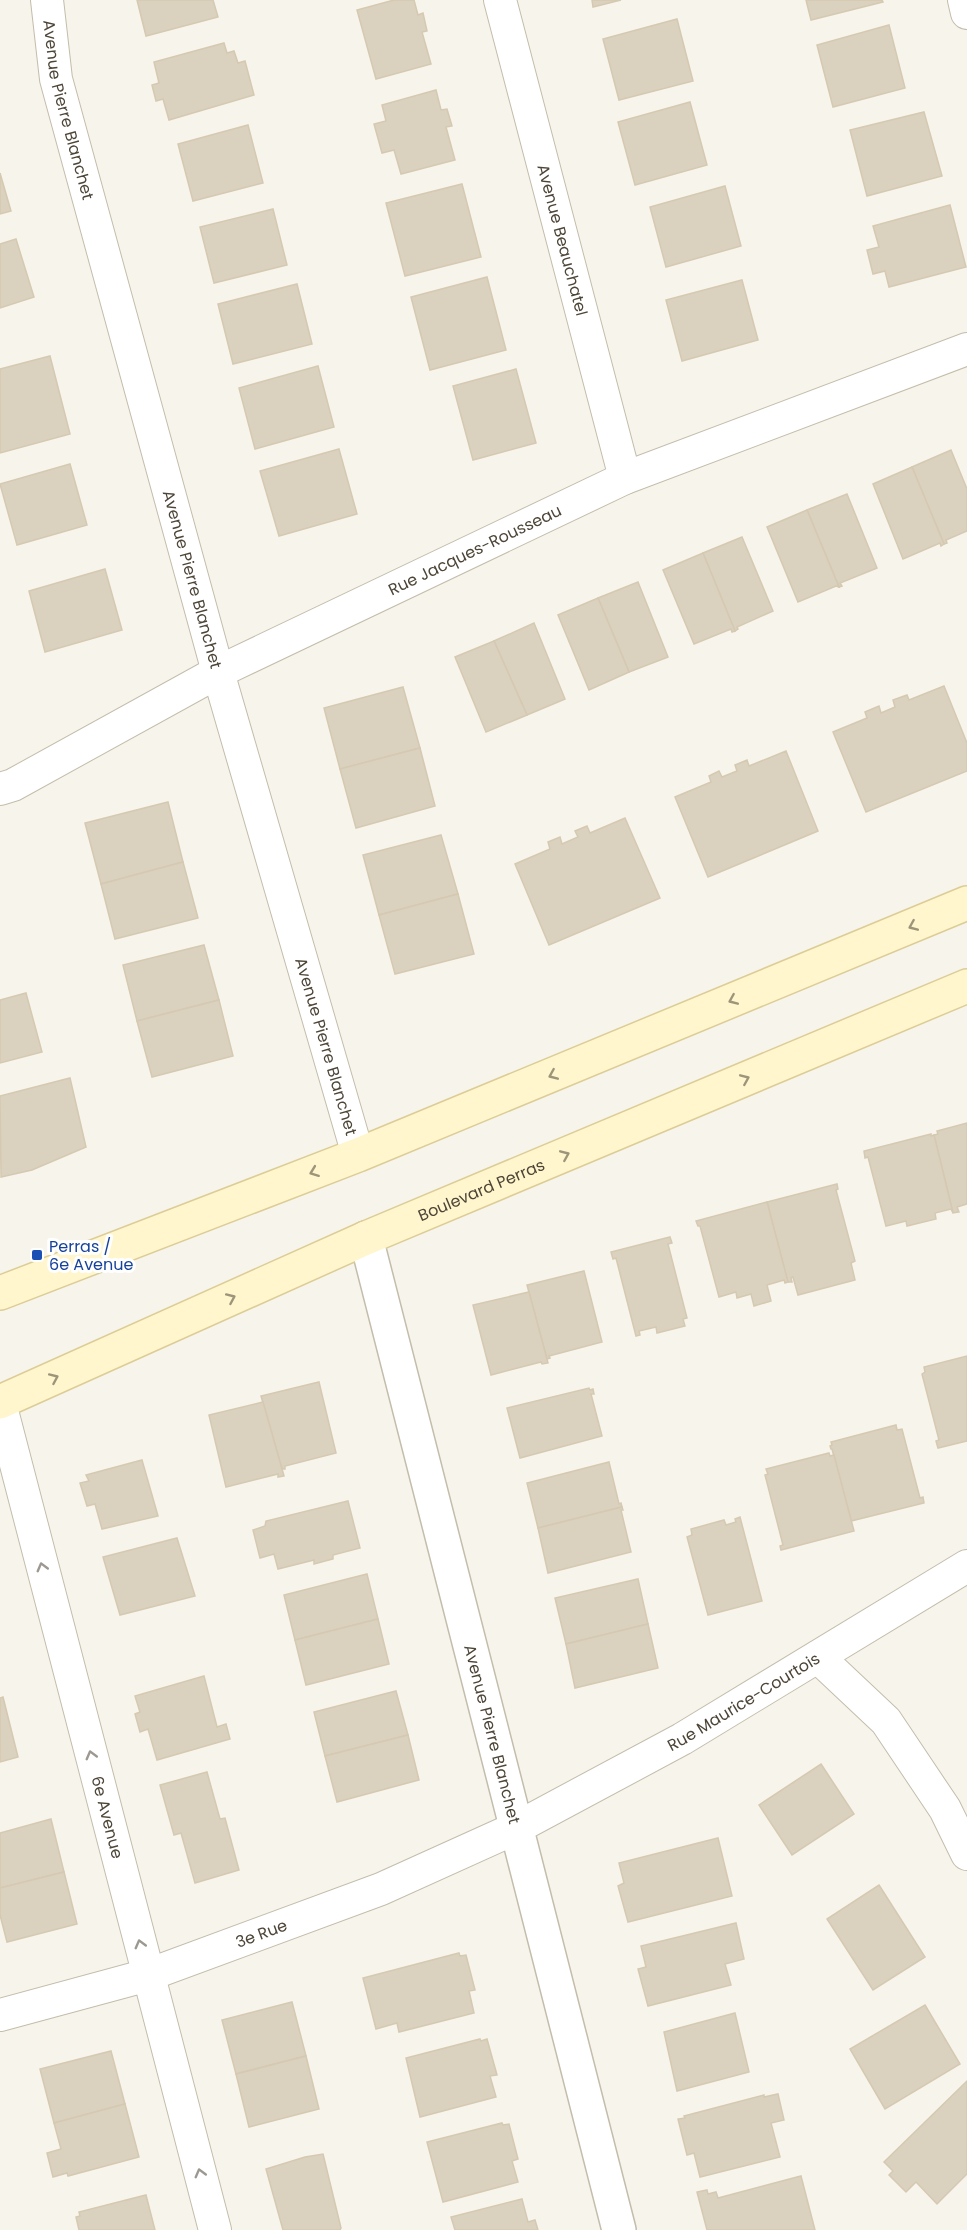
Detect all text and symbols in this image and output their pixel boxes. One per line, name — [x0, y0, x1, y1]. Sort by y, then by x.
street label: Avenue Pierre Blanchet — [38, 18, 100, 202]
street label: Avenue Beauchatel — [532, 162, 594, 318]
street label: Avenue Pierre Blanchet — [157, 487, 228, 671]
street label: Rue Jacques-Rousseau — [384, 499, 565, 601]
one-way arrow — [908, 918, 919, 930]
street label: Avenue Pierre Blanchet — [290, 955, 363, 1138]
one-way arrow — [728, 993, 739, 1005]
one-way arrow — [548, 1068, 559, 1080]
one-way arrow — [738, 1074, 749, 1086]
one-way arrow — [559, 1150, 570, 1162]
street label: Boulevard Perras — [414, 1153, 548, 1226]
one-way arrow — [309, 1165, 320, 1178]
place label: Perras / 6e Avenue — [49, 1235, 134, 1276]
marker: Perras / 6e Avenue — [30, 1248, 44, 1262]
one-way arrow — [225, 1294, 236, 1306]
one-way arrow — [47, 1373, 58, 1385]
one-way arrow — [37, 1562, 49, 1572]
street label: Avenue Pierre Blanchet — [459, 1642, 526, 1826]
street label: Rue Maurice-Courtois — [663, 1647, 824, 1756]
one-way arrow — [86, 1750, 98, 1761]
street label: 6e Avenue — [86, 1773, 129, 1861]
street label: 3e Rue — [232, 1913, 290, 1953]
one-way arrow — [135, 1939, 147, 1950]
one-way arrow — [195, 2169, 207, 2179]

